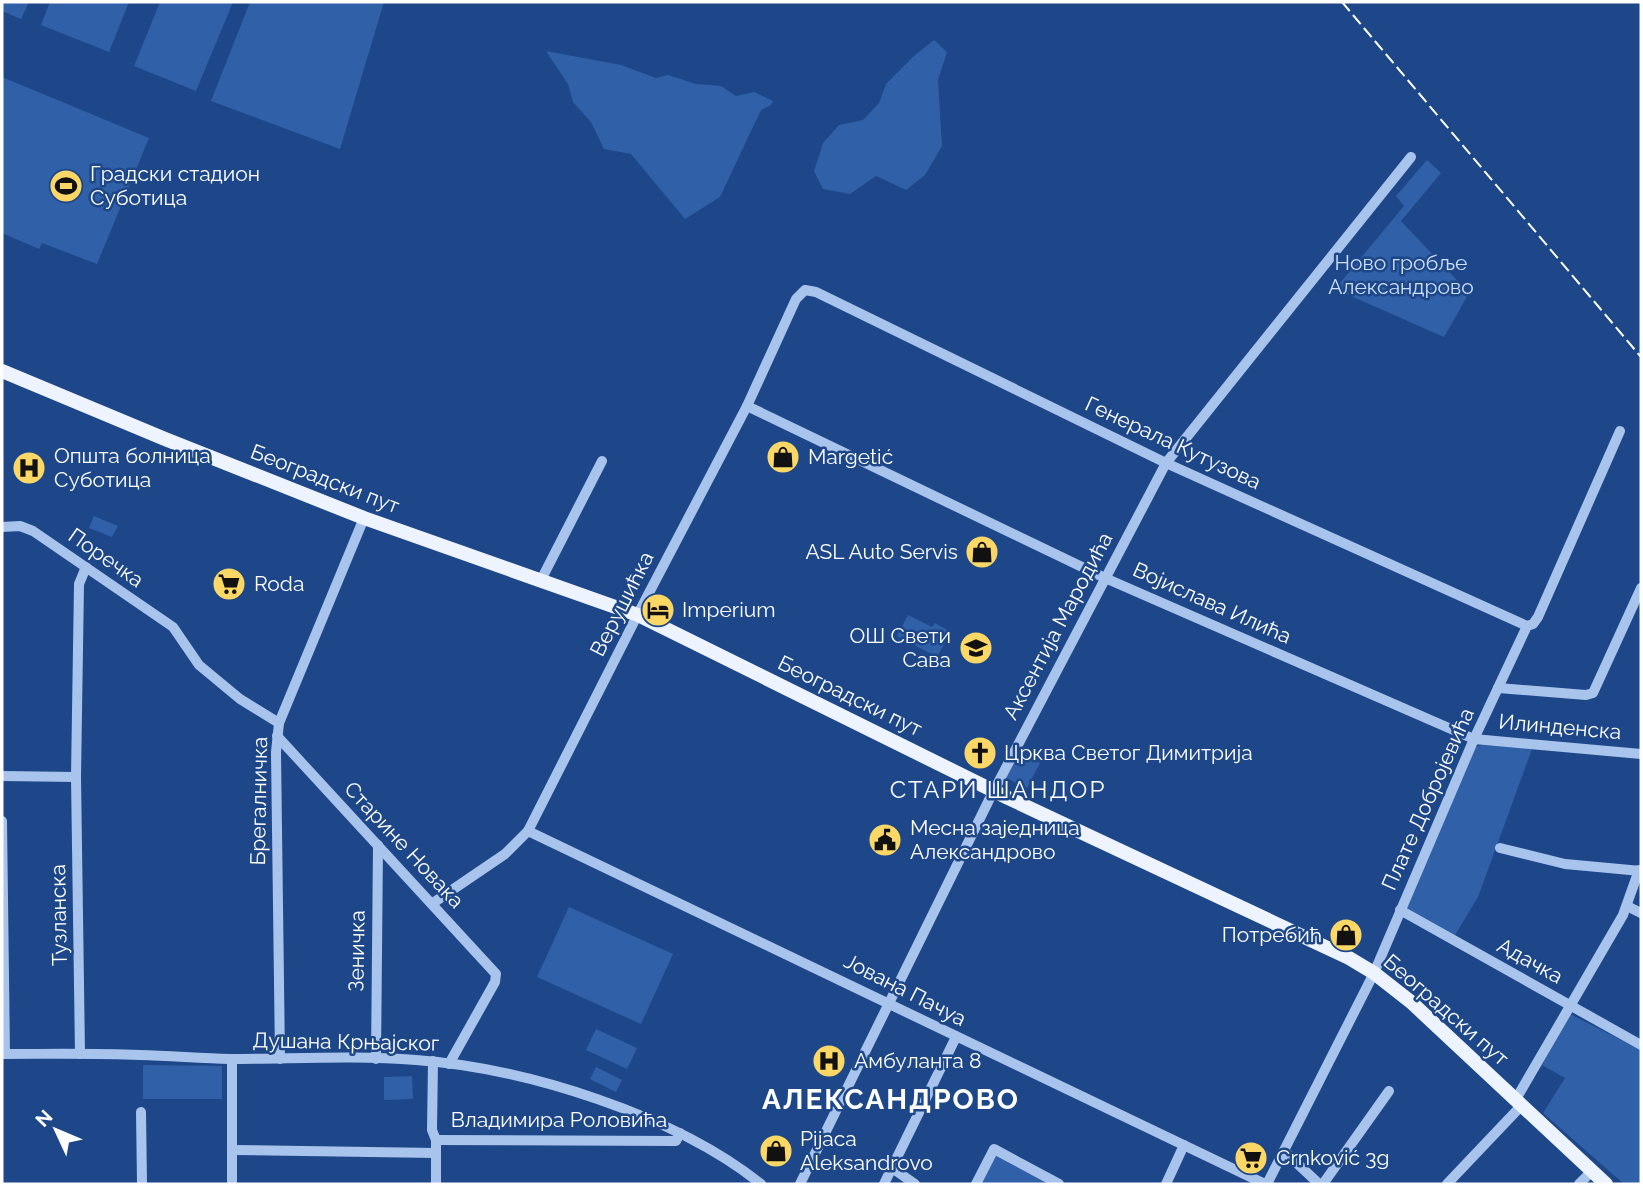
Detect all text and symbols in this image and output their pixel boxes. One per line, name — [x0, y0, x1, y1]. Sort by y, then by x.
place label: Градски стадион Суботица — [90, 161, 260, 210]
sports icon: Градски стадион Суботица — [47, 167, 85, 205]
park label: Ново гробље Александрово — [1328, 250, 1474, 299]
street label: Генерала Кутузова — [1081, 391, 1265, 494]
shop icon: Margetić — [764, 438, 802, 476]
street label: Београдски пут — [247, 439, 403, 518]
place label: Општа болница Суботица — [54, 443, 211, 492]
place label: Margetić — [808, 444, 893, 469]
hospital icon: Општа болница Суботица — [10, 449, 48, 487]
street label: Поречка — [64, 523, 149, 592]
street label: Аксентија Мародића — [998, 528, 1117, 724]
shop icon: ASL Auto Servis — [963, 533, 1001, 571]
place label: ASL Auto Servis — [805, 539, 958, 564]
street label: Верушићка — [585, 547, 659, 660]
street label: Војислава Илића — [1129, 556, 1295, 649]
supermarket icon: Roda — [210, 565, 248, 603]
place label: Roda — [254, 571, 304, 596]
hotel icon: Imperium — [639, 591, 677, 629]
place label: Imperium — [682, 597, 776, 622]
place label: ОШ Свети Сава — [849, 623, 951, 672]
school or university icon: ОШ Свети Сава — [957, 629, 995, 667]
street label: Београдски пут — [774, 650, 926, 741]
street label: Плате Добројевића — [1376, 704, 1479, 894]
street label: Илинденска — [1498, 709, 1623, 744]
church icon: Црква Светог Димитрија — [961, 734, 999, 772]
street label: Брегалничка — [245, 736, 272, 866]
place label: Црква Светог Димитрија — [1004, 740, 1253, 765]
district label: СТАРИ ШАНДОР — [890, 775, 1106, 804]
street label: Старине Новака — [339, 776, 469, 913]
place label: Месна заједница Александрово — [910, 815, 1080, 864]
public building icon: Месна заједница Александрово — [866, 821, 904, 859]
street label: Тузланска — [45, 864, 72, 966]
street label: Зеничка — [343, 910, 370, 992]
shop icon: Потребић — [1327, 916, 1365, 954]
place label: Потребић — [1222, 922, 1322, 947]
street label: Адачка — [1493, 932, 1567, 989]
street label: Јована Пачуа — [840, 948, 971, 1031]
street label: Београдски пут — [1379, 949, 1514, 1071]
street label: Душана Крњајског — [252, 1027, 440, 1056]
hospital icon: Амбуланта 8 — [810, 1042, 848, 1080]
place label: Амбуланта 8 — [854, 1048, 982, 1073]
district label: АЛЕКСАНДРОВО — [762, 1083, 1020, 1116]
north arrow — [21, 1095, 91, 1165]
text: N — [31, 1105, 57, 1131]
street label: Владимира Роловића — [451, 1107, 667, 1132]
place label: Pijaca Aleksandrovo — [800, 1126, 933, 1175]
shop icon: Pijaca Aleksandrovo — [757, 1132, 795, 1170]
supermarket icon: Crnković 3g — [1232, 1139, 1270, 1177]
place label: Crnković 3g — [1276, 1145, 1390, 1170]

